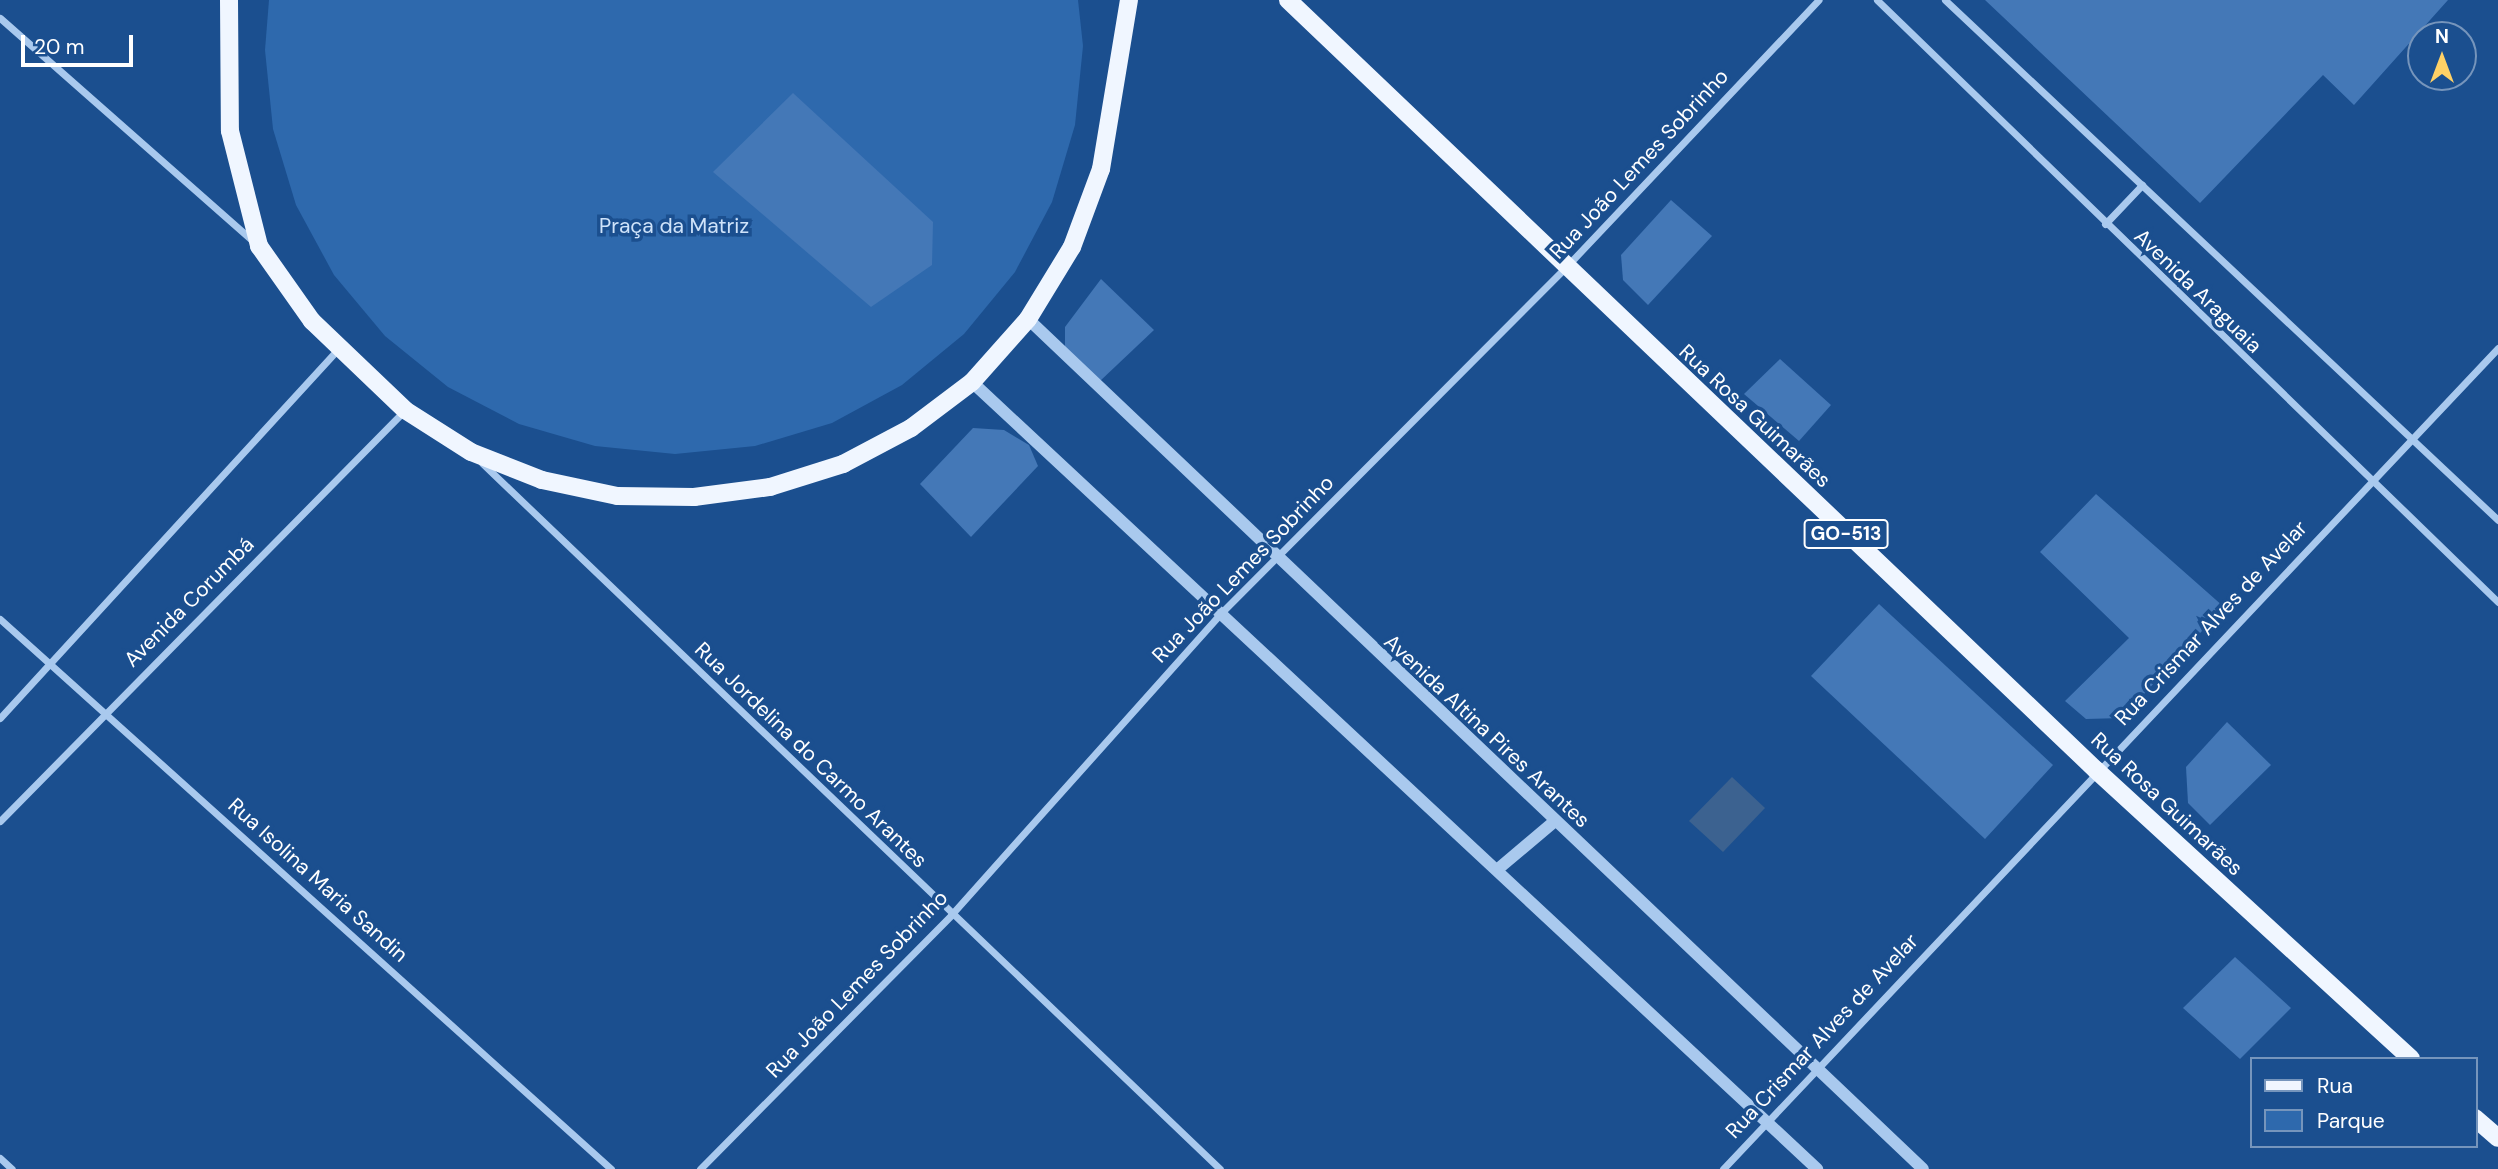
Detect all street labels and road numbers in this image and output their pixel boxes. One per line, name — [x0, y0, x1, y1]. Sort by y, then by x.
street label: Rua João Lemes Sobrinho — [1544, 64, 1734, 264]
street label: Avenida Araguaia — [2129, 224, 2267, 358]
street label: Rua Rosa Guimarães — [1674, 339, 1836, 493]
street label: Rua João Lemes Sobrinho — [1147, 470, 1339, 668]
street label: Rua Crismar Alves de Avelar — [2110, 515, 2312, 731]
road number: GO-513 — [1802, 519, 1890, 550]
street label: Avenida Corumbá — [119, 532, 259, 672]
street label: Avenida Altina Pires Arantes — [1379, 629, 1595, 833]
street label: Rua Jordelina do Carmo Arantes — [689, 637, 933, 873]
street label: Rua Rosa Guimarães — [2086, 727, 2248, 881]
street label: Rua Isolina Maria Sandin — [223, 793, 413, 967]
street label: Rua João Lemes Sobrinho — [761, 885, 953, 1083]
street label: Rua Crismar Alves de Avelar — [1721, 928, 1923, 1144]

